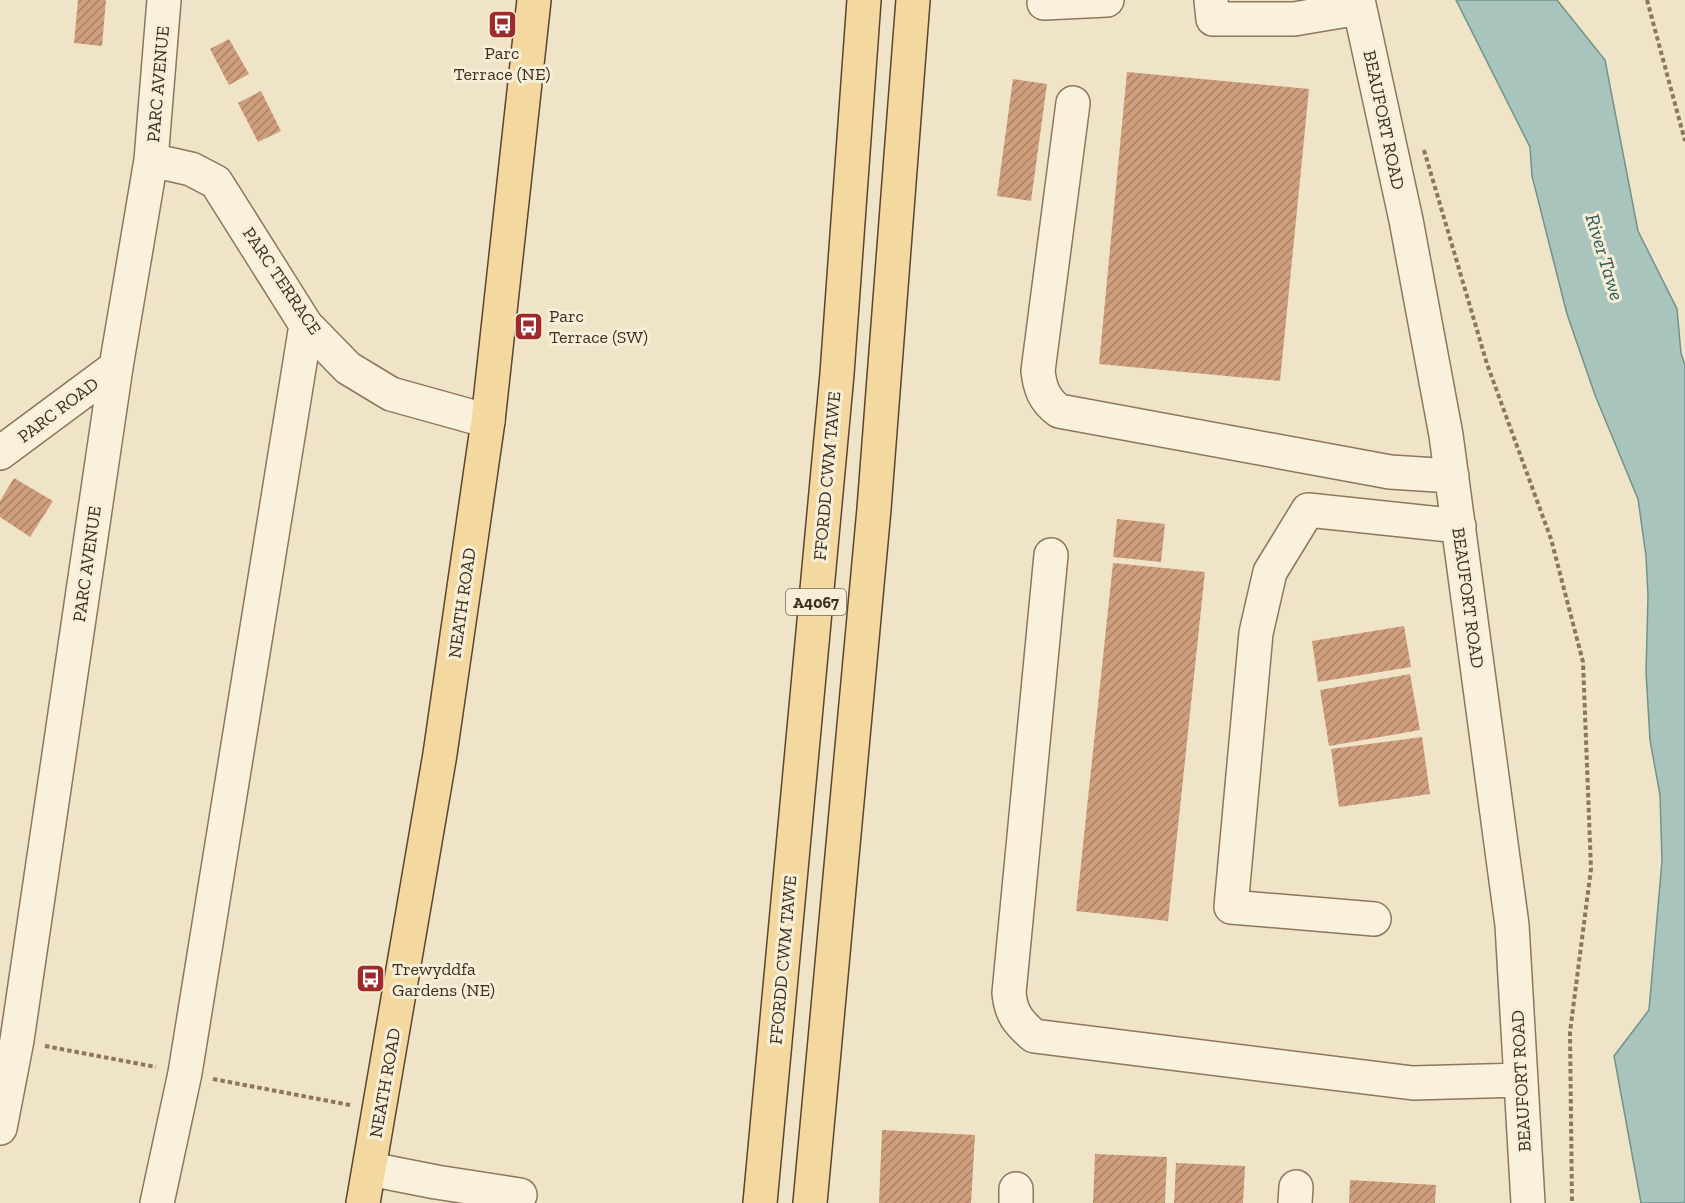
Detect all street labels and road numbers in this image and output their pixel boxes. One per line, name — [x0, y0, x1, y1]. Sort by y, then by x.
street label: PARC AVENUE — [142, 25, 174, 143]
street label: BEAUFORT ROAD — [1358, 48, 1410, 192]
street label: PARC TERRACE — [238, 223, 326, 339]
street label: PARC ROAD — [13, 372, 103, 448]
street label: FFORDD CWM TAWE — [809, 391, 845, 561]
street label: PARC AVENUE — [68, 505, 106, 623]
street label: BEAUFORT ROAD — [1447, 526, 1489, 670]
street label: NEATH ROAD — [443, 546, 481, 660]
road number: A4067 — [786, 589, 846, 615]
street label: FFORDD CWM TAWE — [765, 875, 801, 1045]
street label: BEAUFORT ROAD — [1506, 1010, 1536, 1152]
street label: NEATH ROAD — [365, 1026, 405, 1140]

